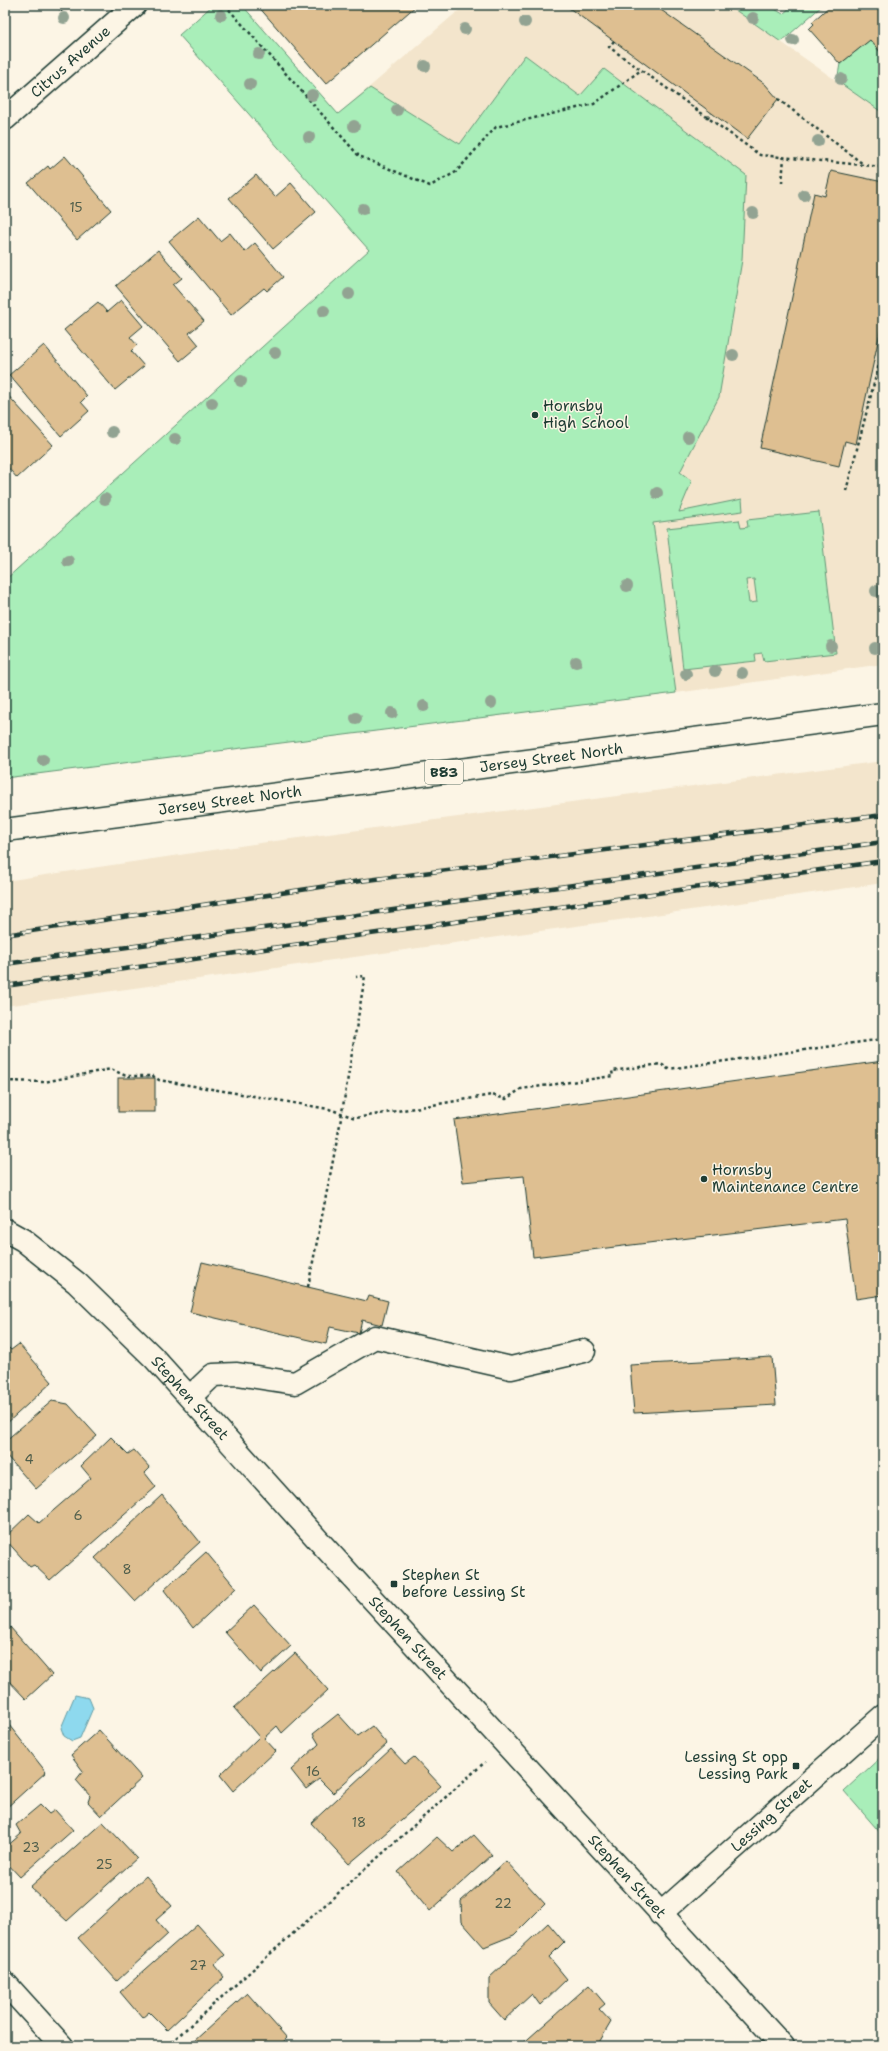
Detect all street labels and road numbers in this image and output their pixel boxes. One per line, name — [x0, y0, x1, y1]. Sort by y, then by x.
street label: Citrus Avenue — [26, 21, 115, 102]
street label: Jersey Street North — [478, 738, 624, 777]
road number: B83 — [425, 760, 463, 784]
street label: Jersey Street North — [157, 781, 303, 820]
street label: Stephen Street — [147, 1352, 233, 1445]
street label: Stephen Street — [364, 1592, 452, 1684]
street label: Lessing Street — [727, 1774, 816, 1856]
street label: Stephen Street — [584, 1830, 671, 1923]

